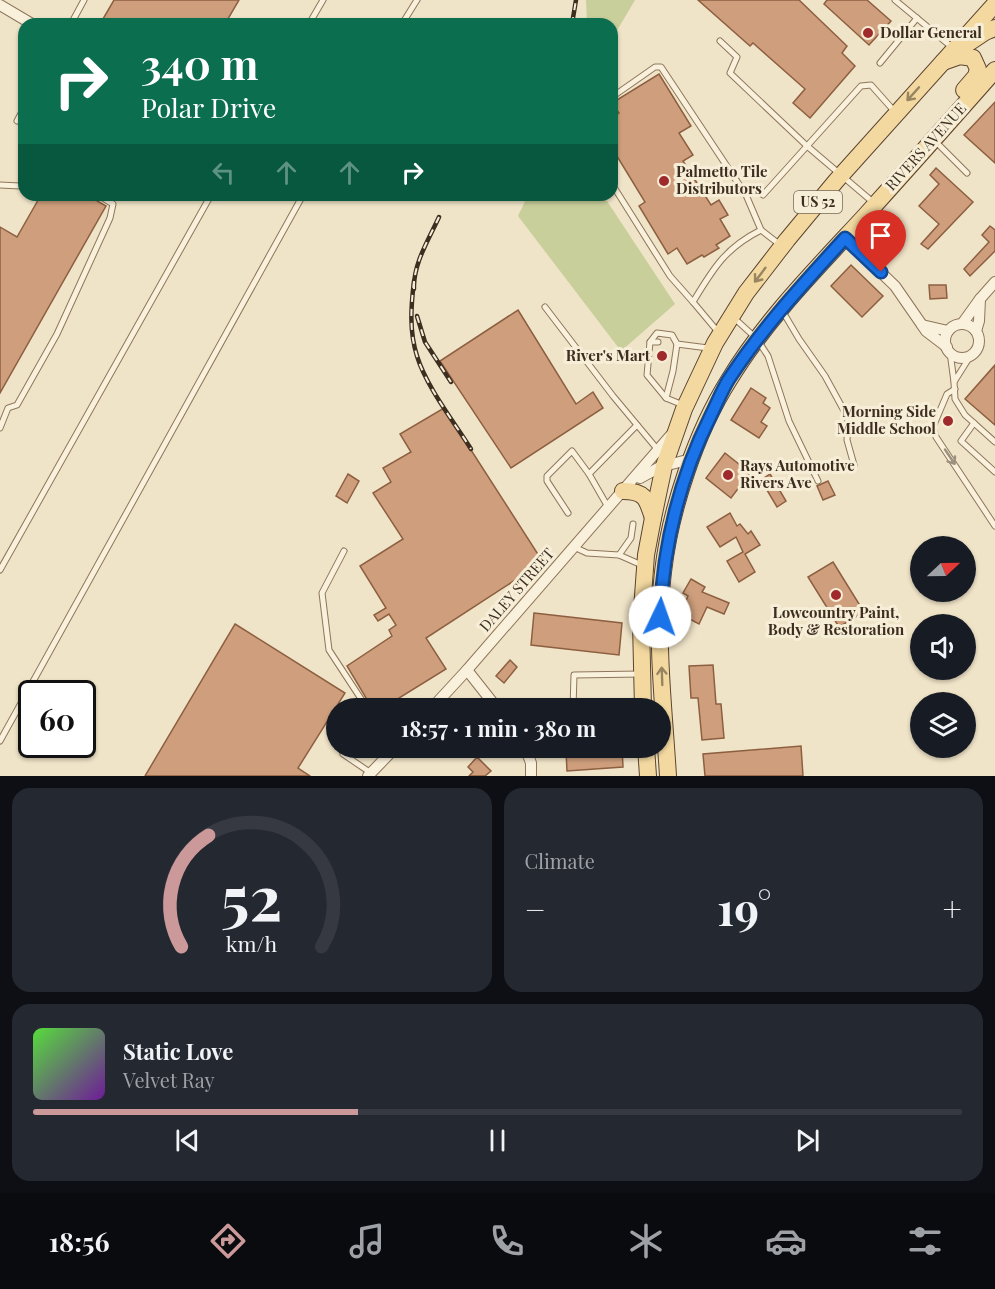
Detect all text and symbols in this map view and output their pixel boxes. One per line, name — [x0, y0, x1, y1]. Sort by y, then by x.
place label: Dollar General — [880, 22, 982, 42]
marker: Dollar General — [861, 26, 875, 40]
text: 340 m — [141, 35, 259, 91]
icon: right — [42, 42, 120, 120]
one-way arrow — [906, 87, 921, 102]
text: Polar Drive — [141, 89, 276, 125]
street label: RIVERS AVENUE — [880, 98, 970, 195]
icon: left — [207, 156, 240, 189]
icon: ahead — [270, 156, 303, 189]
icon: ahead — [333, 156, 366, 189]
icon: right — [396, 156, 429, 189]
place label: Palmetto Tile Distributors — [676, 161, 768, 198]
marker: Palmetto Tile Distributors — [657, 174, 671, 188]
road number: US 52 — [794, 191, 842, 213]
pin — [855, 210, 906, 272]
icon: arrive — [864, 219, 897, 252]
one-way arrow — [754, 267, 767, 283]
place label: River's Mart — [566, 345, 651, 365]
marker: River's Mart — [655, 349, 669, 363]
place label: Morning Side Middle School — [837, 401, 936, 438]
marker: Morning Side Middle School — [941, 414, 955, 428]
one-way arrow — [944, 449, 956, 465]
place label: Rays Automotive Rivers Ave — [740, 455, 855, 492]
marker: Rays Automotive Rivers Ave — [721, 468, 735, 482]
north arrow — [910, 536, 976, 602]
map controls — [910, 536, 976, 758]
street label: DALEY STREET — [474, 543, 558, 635]
position arrow — [628, 585, 692, 649]
marker: Lowcountry Paint, Body & Restoration — [829, 588, 843, 602]
place label: Lowcountry Paint, Body & Restoration — [768, 602, 905, 639]
button: sound — [910, 614, 976, 680]
one-way arrow — [656, 666, 668, 686]
speed limit sign: 60 — [18, 680, 96, 758]
button: layers — [910, 692, 976, 758]
text: 18:57 · 1 min · 380 m — [401, 713, 596, 743]
text: Climate — [525, 847, 595, 874]
text: 52 — [221, 853, 282, 937]
text: 19° — [717, 877, 771, 937]
text: − — [525, 886, 546, 930]
text: + — [943, 886, 962, 930]
text: km/h — [226, 929, 278, 957]
text: Static Love — [123, 1036, 233, 1066]
text: Velvet Ray — [123, 1066, 215, 1093]
icon: previous — [171, 1124, 204, 1157]
icon: pause — [481, 1124, 514, 1157]
icon: next — [791, 1124, 824, 1157]
icon: directions — [207, 1220, 249, 1262]
icon: music — [346, 1220, 388, 1262]
icon: phone — [486, 1220, 528, 1262]
icon: climate — [625, 1220, 667, 1262]
icon: car — [765, 1220, 807, 1262]
icon: filters — [904, 1220, 946, 1262]
text: 18:56 — [49, 1223, 110, 1259]

